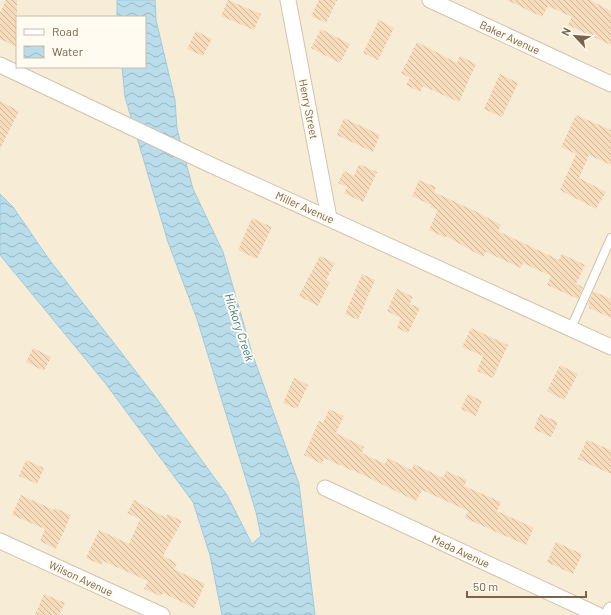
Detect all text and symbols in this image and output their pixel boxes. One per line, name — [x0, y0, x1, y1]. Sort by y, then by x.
legend — [16, 16, 146, 68]
north arrow — [555, 16, 595, 56]
street label: Baker Avenue — [478, 17, 542, 57]
text: Road — [52, 24, 79, 38]
text: N — [558, 25, 573, 38]
text: Water — [52, 44, 84, 58]
street label: Henry Street — [297, 78, 321, 140]
street label: Miller Avenue — [274, 188, 336, 226]
water label: Hickory Creek — [222, 291, 258, 363]
street label: Meda Avenue — [430, 532, 492, 570]
street label: Wilson Avenue — [47, 557, 115, 599]
scale bar — [467, 573, 586, 599]
text: 50 m — [473, 579, 498, 593]

